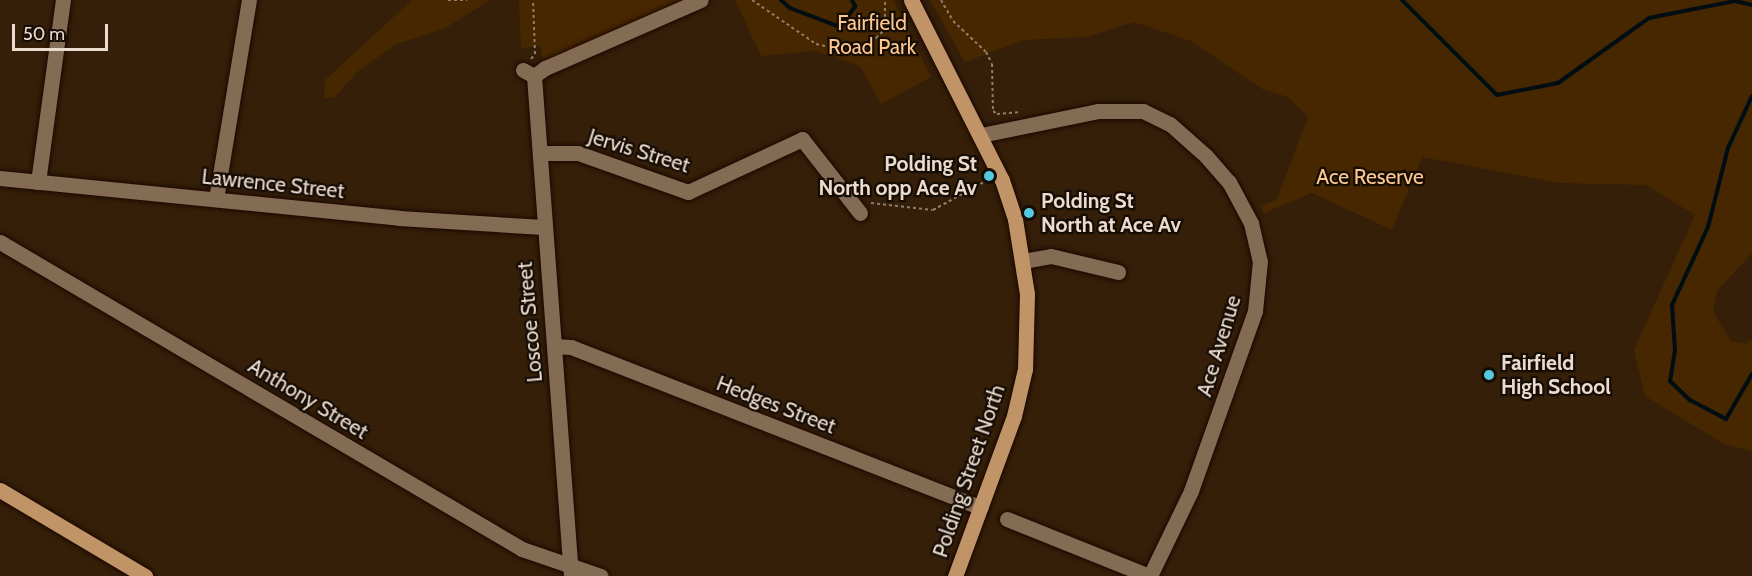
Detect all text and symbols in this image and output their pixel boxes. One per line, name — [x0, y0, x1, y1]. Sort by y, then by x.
park label: Fairfield Road Park — [828, 10, 916, 60]
scale bar — [15, 12, 111, 50]
text: 50 m — [23, 23, 65, 45]
street label: Jervis Street — [585, 124, 693, 178]
place label: Polding St North opp Ace Av — [819, 151, 977, 201]
street label: Lawrence Street — [200, 164, 346, 204]
park label: Ace Reserve — [1316, 164, 1424, 190]
marker: Polding St North opp Ace Av — [982, 169, 996, 183]
place label: Polding St North at Ace Av — [1041, 188, 1181, 238]
marker: Polding St North at Ace Av — [1022, 206, 1036, 220]
street label: Loscoe Street — [512, 261, 548, 383]
street label: Ace Avenue — [1192, 293, 1246, 399]
place label: Fairfield High School — [1501, 350, 1611, 400]
street label: Anthony Street — [244, 353, 372, 445]
marker: Fairfield High School — [1482, 368, 1496, 382]
street label: Hedges Street — [713, 371, 839, 439]
street label: Polding Street North — [928, 381, 1010, 561]

